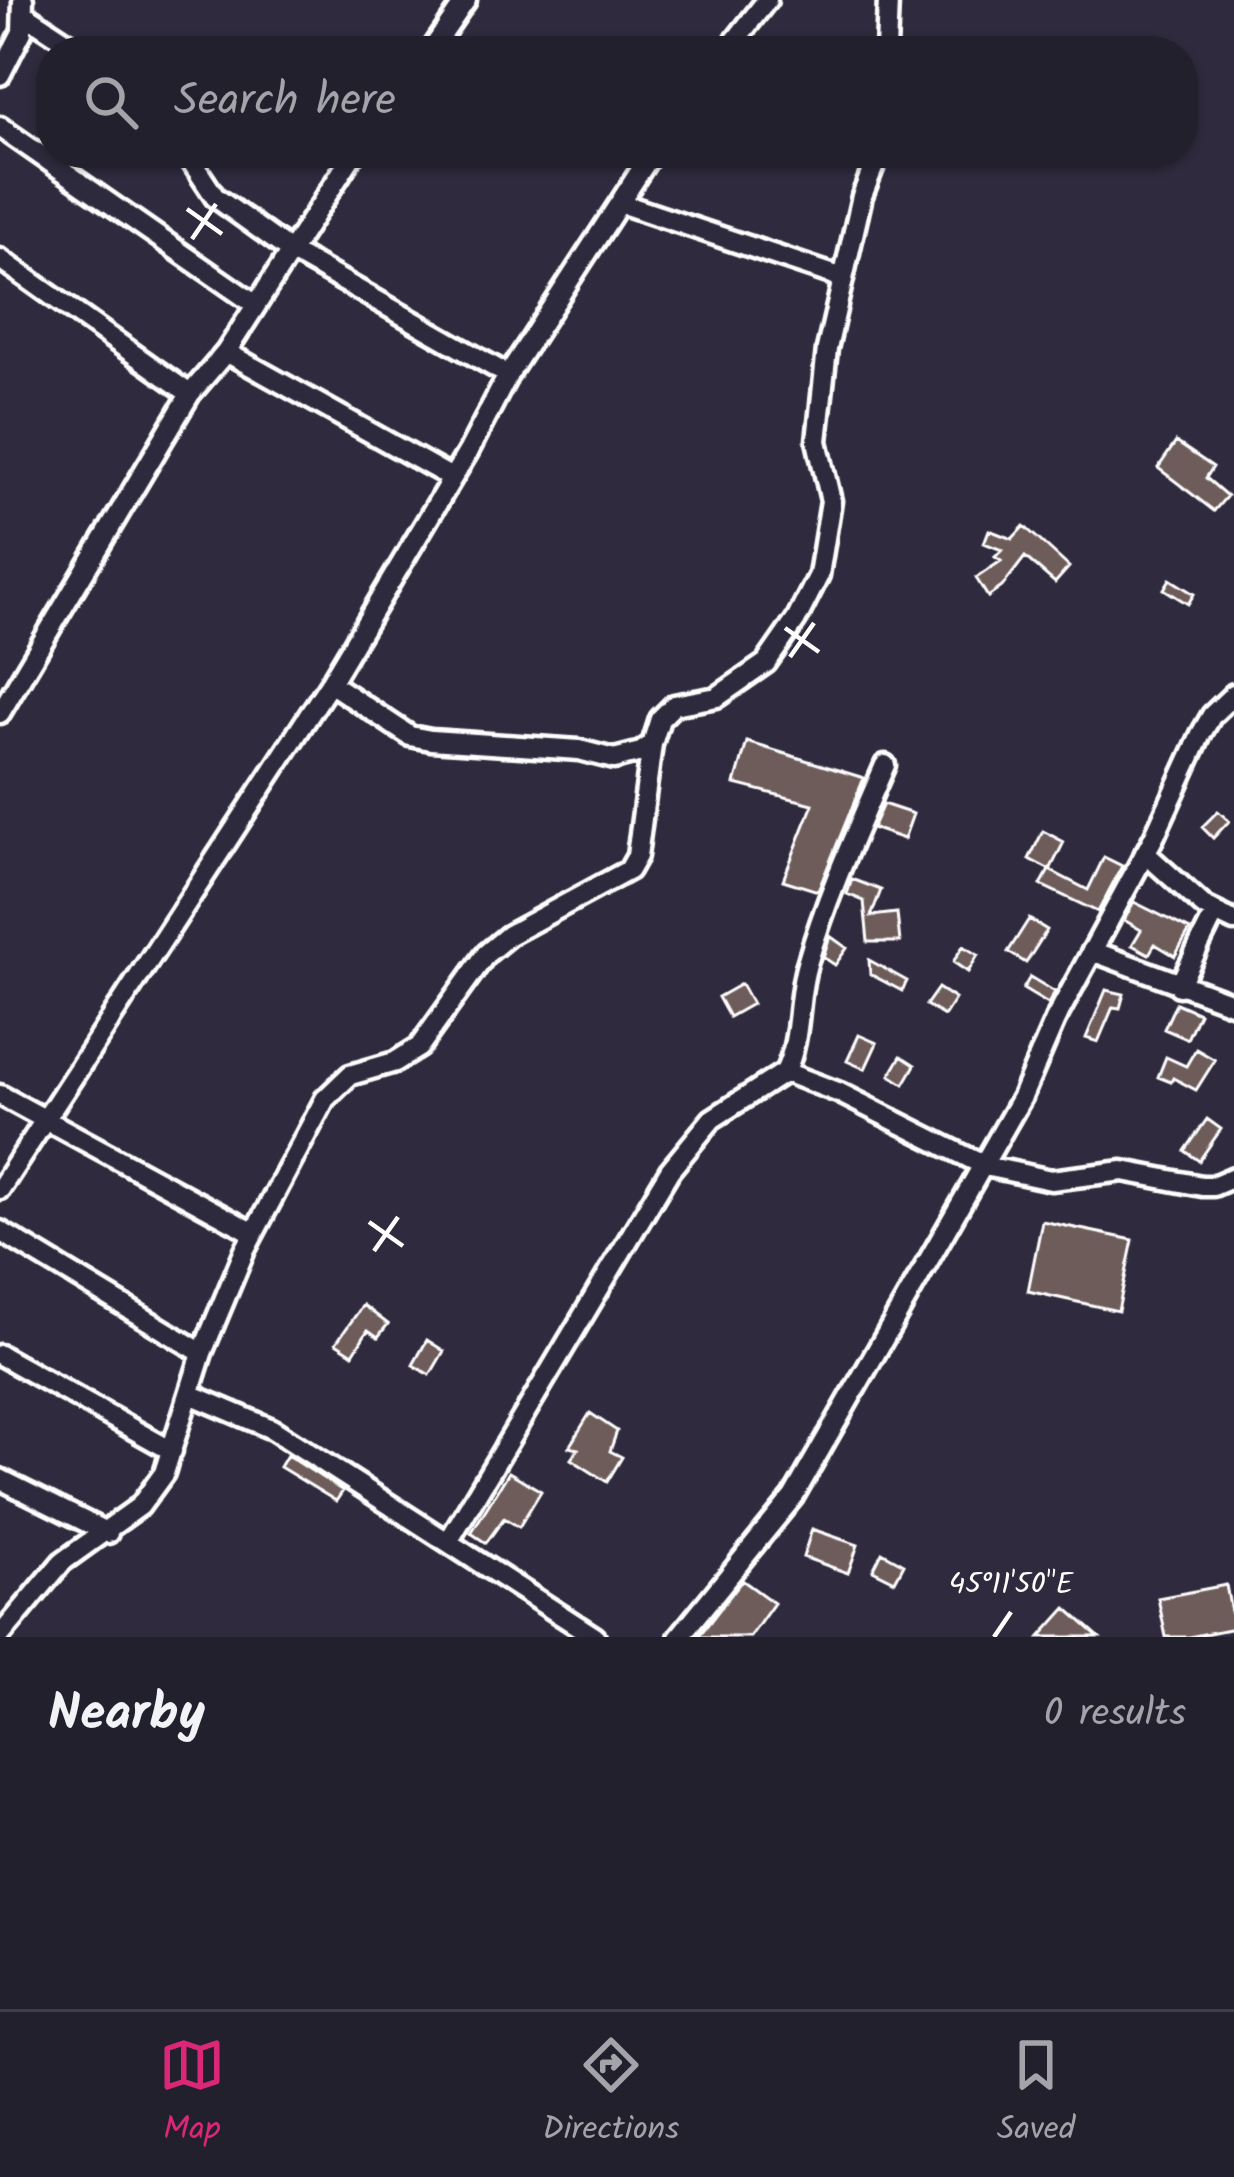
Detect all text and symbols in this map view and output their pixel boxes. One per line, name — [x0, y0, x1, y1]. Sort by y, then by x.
search box — [36, 36, 1198, 168]
text: Search here — [174, 66, 396, 138]
icon: search — [78, 69, 144, 135]
text: 45°11'50"E — [949, 1561, 1075, 1609]
text: Nearby — [48, 1675, 205, 1756]
text: 0 results — [1044, 1684, 1186, 1746]
tab: Map — [159, 2032, 225, 2157]
tab: Directions — [542, 2032, 679, 2157]
tab: Saved — [997, 2032, 1075, 2157]

